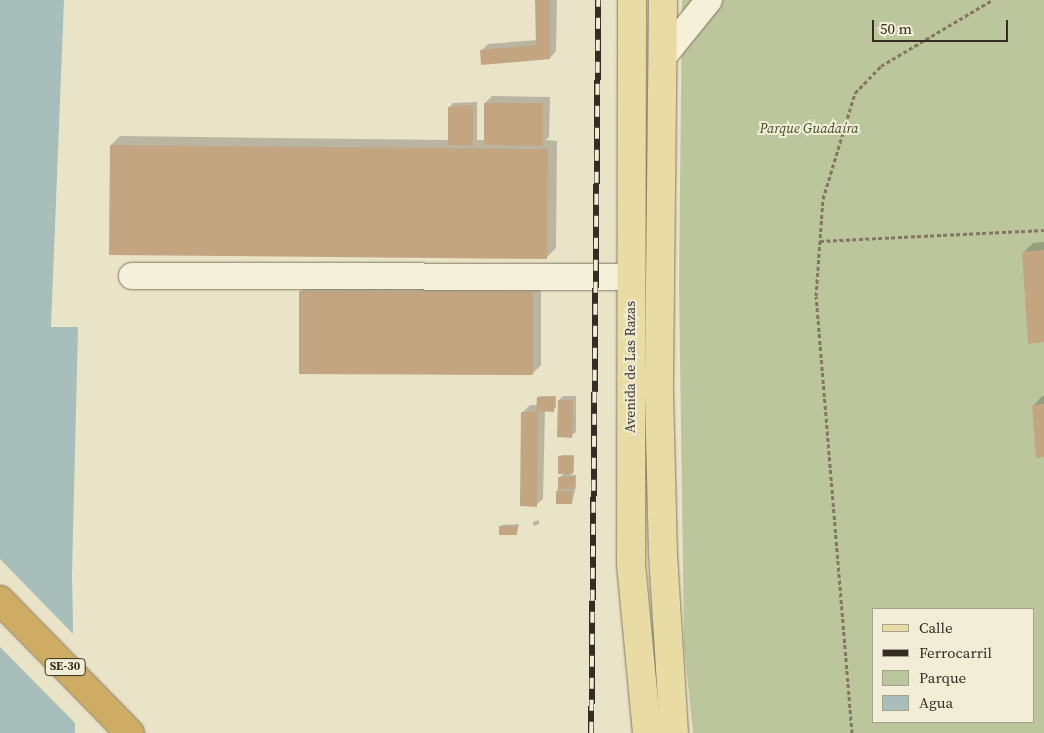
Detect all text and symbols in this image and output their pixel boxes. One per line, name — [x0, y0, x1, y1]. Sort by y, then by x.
scale bar — [874, 10, 1010, 42]
text: 50 m — [880, 18, 912, 39]
park label: Parque Guadaíra — [759, 120, 859, 136]
street label: Avenida de Las Razas — [622, 301, 638, 433]
legend — [872, 608, 1034, 723]
text: Calle — [919, 617, 953, 638]
text: Ferrocarril — [919, 642, 992, 663]
road number: SE-30 — [44, 658, 86, 676]
text: Parque — [919, 667, 966, 688]
text: Agua — [919, 692, 953, 713]

